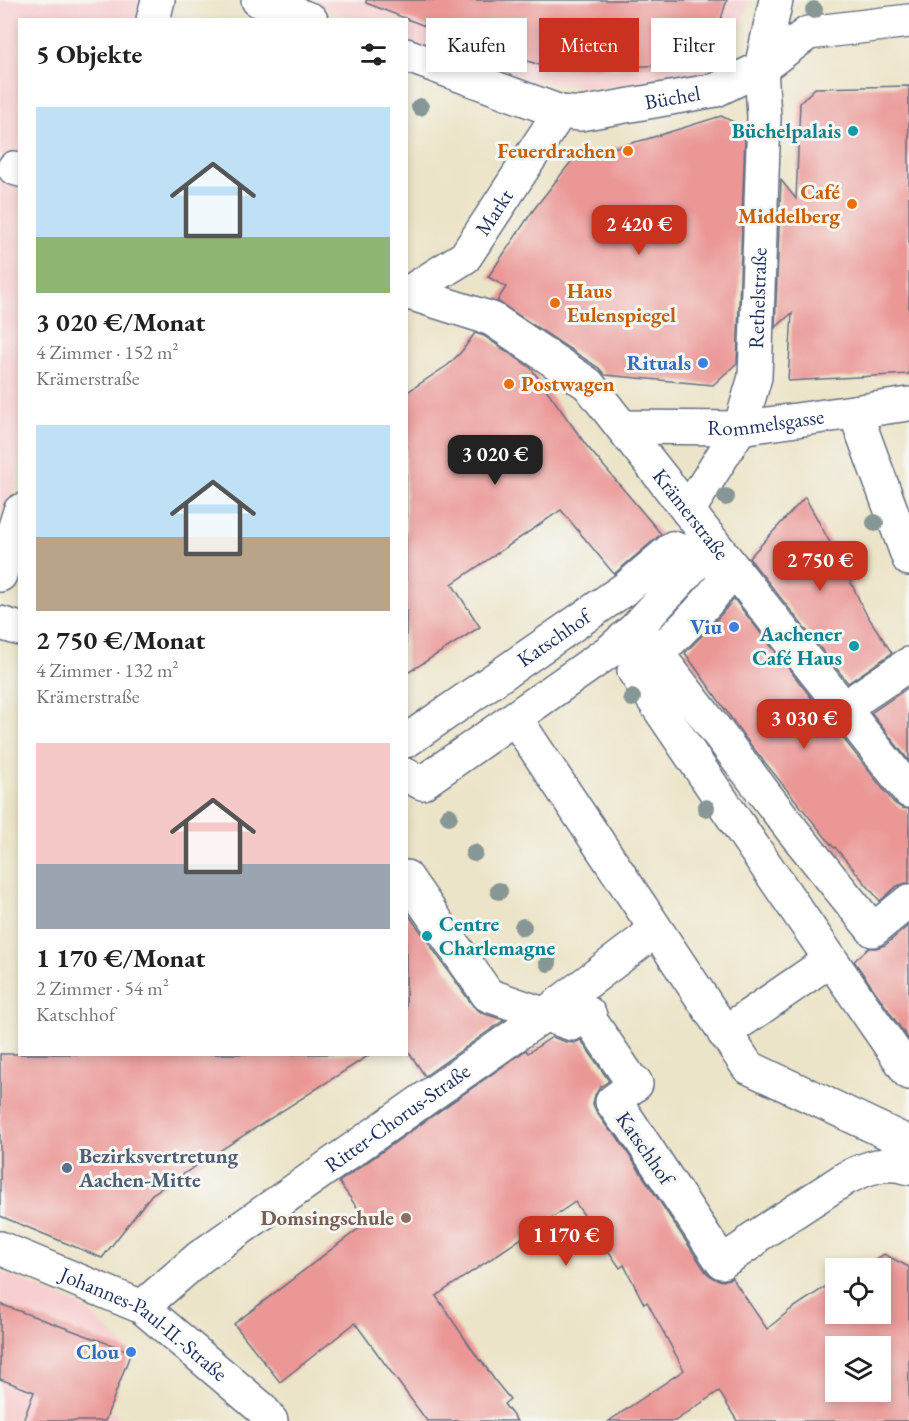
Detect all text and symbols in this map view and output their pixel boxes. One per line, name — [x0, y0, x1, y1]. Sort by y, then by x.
chip: Kaufen — [426, 18, 527, 72]
chip: Mieten — [539, 18, 639, 72]
chip: Filter — [651, 18, 736, 72]
text: 5 Objekte — [36, 37, 142, 71]
icon: filters — [357, 38, 390, 71]
street label: Büchel — [642, 79, 702, 115]
place label: Büchelpalais — [732, 117, 841, 144]
marker: Büchelpalais — [846, 124, 860, 138]
place label: Feuerdrachen — [497, 137, 616, 164]
marker: Feuerdrachen — [621, 144, 635, 158]
icon: home — [159, 146, 267, 254]
place label: Café Middelberg — [738, 178, 840, 229]
street label: Markt — [469, 183, 519, 241]
marker: Café Middelberg — [845, 197, 859, 211]
pin: 2 420 € — [584, 205, 694, 256]
text: 2 420 € — [606, 211, 672, 237]
street label: Rethelstraße — [742, 247, 772, 349]
place label: Haus Eulenspiegel — [567, 277, 676, 328]
marker: Haus Eulenspiegel — [548, 296, 562, 310]
text: 3 020 €/Monat — [36, 305, 205, 339]
text: 4 Zimmer · 152 m² — [36, 339, 179, 365]
place label: Rituals — [627, 349, 691, 376]
marker: Rituals — [696, 356, 710, 370]
text: Krämerstraße — [36, 365, 140, 391]
place label: Postwagen — [521, 370, 615, 397]
marker: Postwagen — [502, 377, 516, 391]
street label: Rommelsgasse — [707, 402, 826, 442]
pin: 3 020 € — [440, 435, 550, 486]
text: 3 020 € — [462, 441, 528, 467]
street label: Krämerstraße — [647, 463, 735, 565]
icon: home — [159, 464, 267, 572]
pin: 2 750 € — [765, 541, 875, 592]
text: 2 750 € — [787, 547, 853, 573]
street label: Katschhof — [512, 602, 597, 673]
place label: Viu — [690, 613, 722, 640]
marker: Viu — [727, 620, 741, 634]
place label: Aachener Café Haus — [752, 620, 842, 671]
text: 2 750 €/Monat — [36, 623, 205, 657]
marker: Aachener Café Haus — [847, 639, 861, 653]
text: 4 Zimmer · 132 m² — [36, 657, 179, 683]
text: Krämerstraße — [36, 683, 140, 709]
pin: 3 030 € — [749, 699, 859, 750]
text: 3 030 € — [771, 705, 837, 731]
icon: home — [159, 782, 267, 890]
place label: Centre Charlemagne — [439, 910, 555, 961]
marker: Centre Charlemagne — [420, 929, 434, 943]
text: 1 170 €/Monat — [36, 941, 205, 975]
text: 2 Zimmer · 54 m² — [36, 975, 169, 1001]
text: Katschhof — [36, 1001, 115, 1027]
street label: Ritter-Chorus-Straße — [319, 1057, 475, 1178]
street label: Katschhof — [610, 1106, 682, 1191]
place label: Bezirksvertretung Aachen-Mitte — [78, 1142, 239, 1193]
marker: Bezirksvertretung Aachen-Mitte — [60, 1161, 74, 1175]
place label: Domsingschule — [261, 1204, 394, 1231]
marker: Domsingschule — [399, 1211, 413, 1225]
pin: 1 170 € — [511, 1216, 621, 1267]
text: 1 170 € — [533, 1222, 599, 1248]
map controls — [825, 1258, 891, 1402]
button: locate — [825, 1258, 891, 1324]
street label: Johannes-Paul-II.-Straße — [54, 1260, 233, 1387]
button: layers — [825, 1336, 891, 1402]
place label: Clou — [76, 1338, 119, 1365]
marker: Clou — [124, 1345, 138, 1359]

